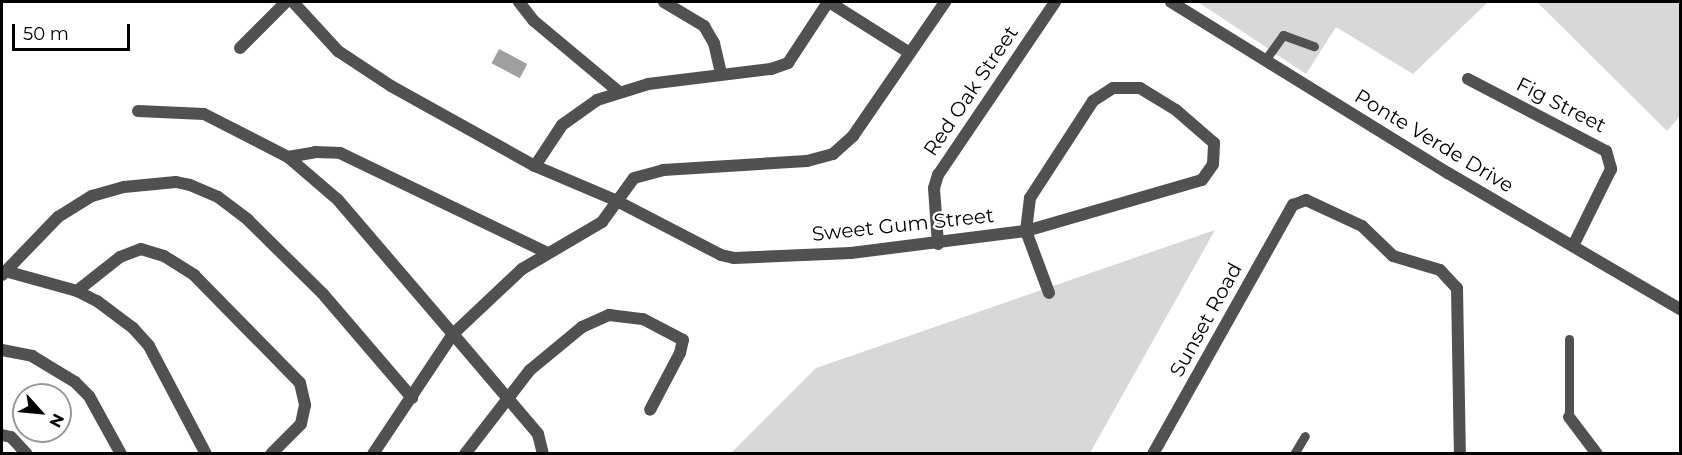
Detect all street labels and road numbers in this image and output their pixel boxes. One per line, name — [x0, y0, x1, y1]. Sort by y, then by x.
street label: Red Oak Street — [919, 21, 1023, 161]
street label: Fig Street — [1512, 72, 1610, 138]
street label: Ponte Verde Drive — [1350, 84, 1518, 198]
street label: Sweet Gum Street — [811, 204, 995, 246]
street label: Sunset Road — [1165, 259, 1247, 381]

